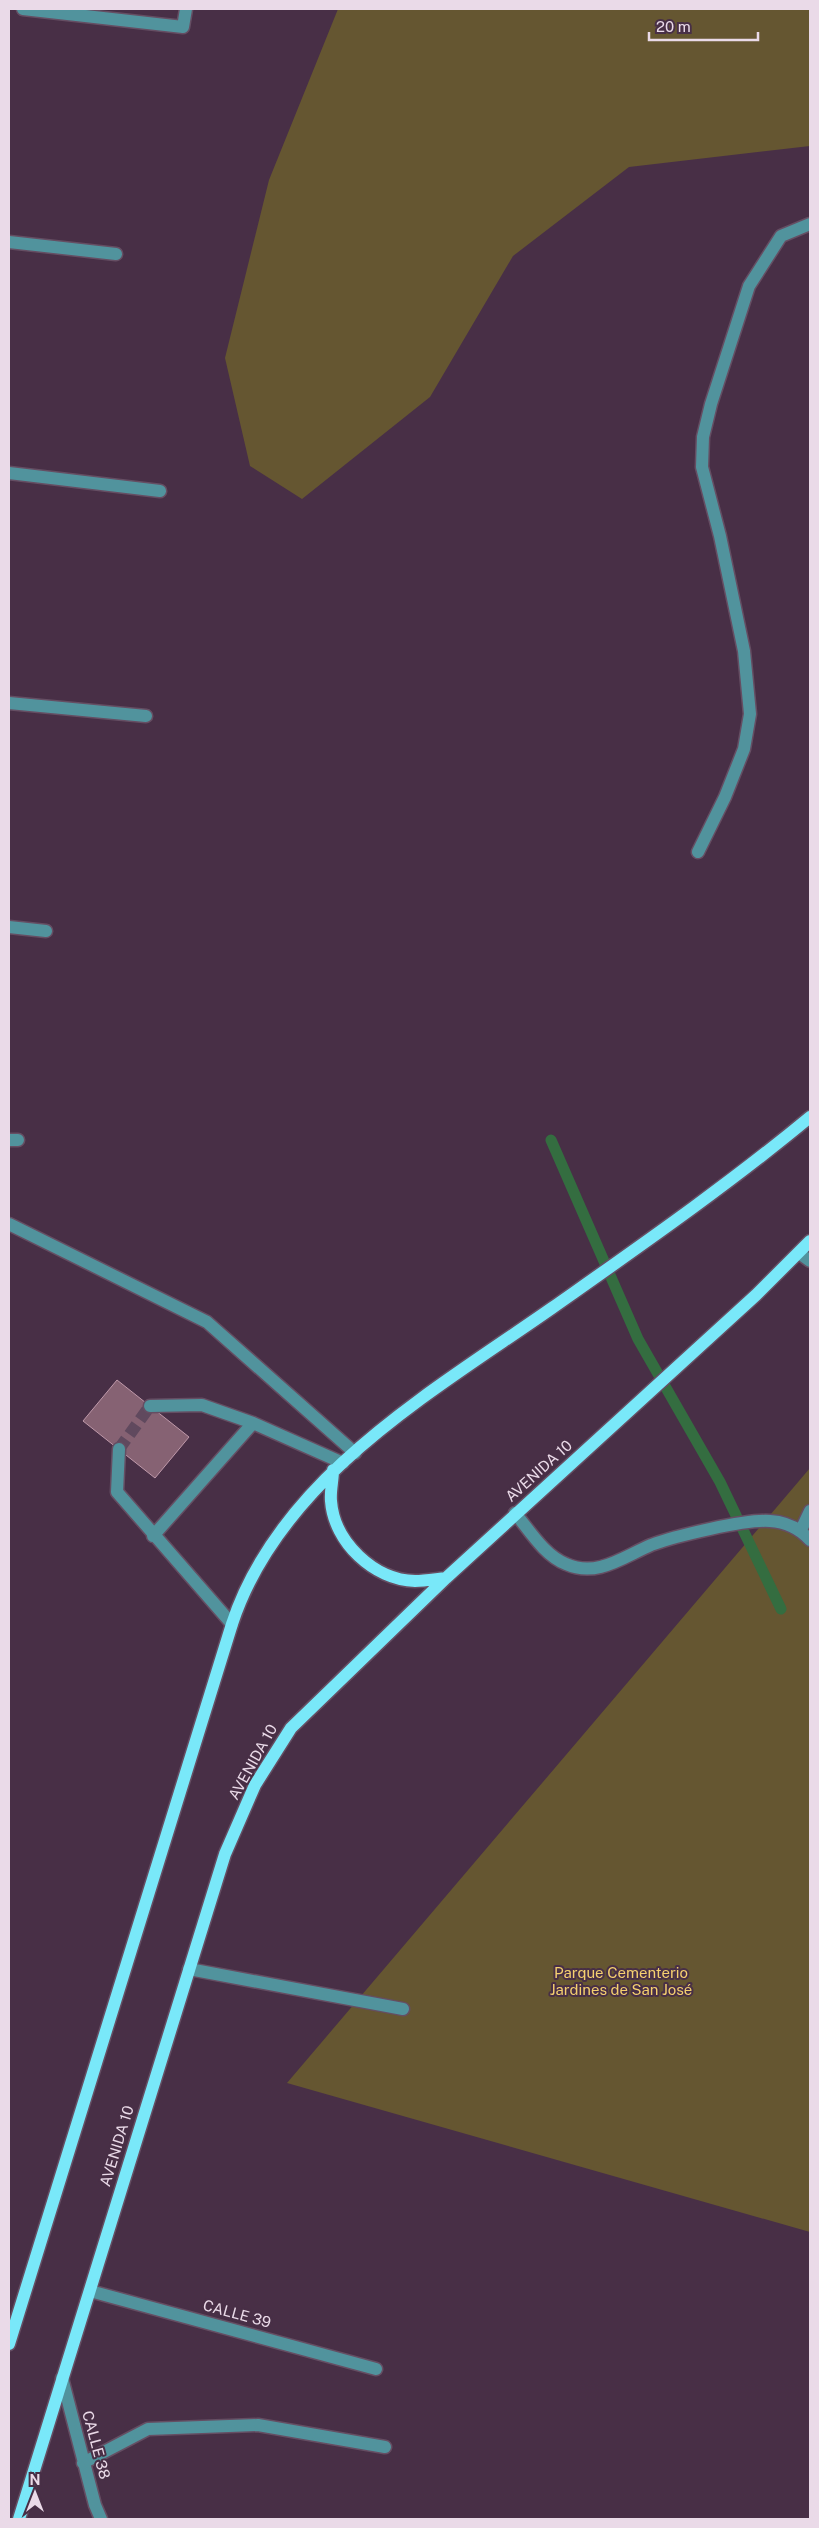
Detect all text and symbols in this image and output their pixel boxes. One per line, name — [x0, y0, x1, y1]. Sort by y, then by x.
scale bar — [649, 10, 758, 42]
text: 20 m — [656, 18, 691, 35]
street label: AVENIDA 10 — [502, 1436, 575, 1505]
street label: AVENIDA 10 — [225, 1721, 280, 1802]
park label: Parque Cementerio Jardines de San José — [550, 1964, 692, 1998]
street label: AVENIDA 10 — [96, 2103, 137, 2188]
street label: CALLE 39 — [201, 2296, 273, 2331]
street label: CALLE 38 — [79, 2409, 114, 2481]
north arrow — [10, 2468, 60, 2518]
text: N — [30, 2472, 40, 2488]

